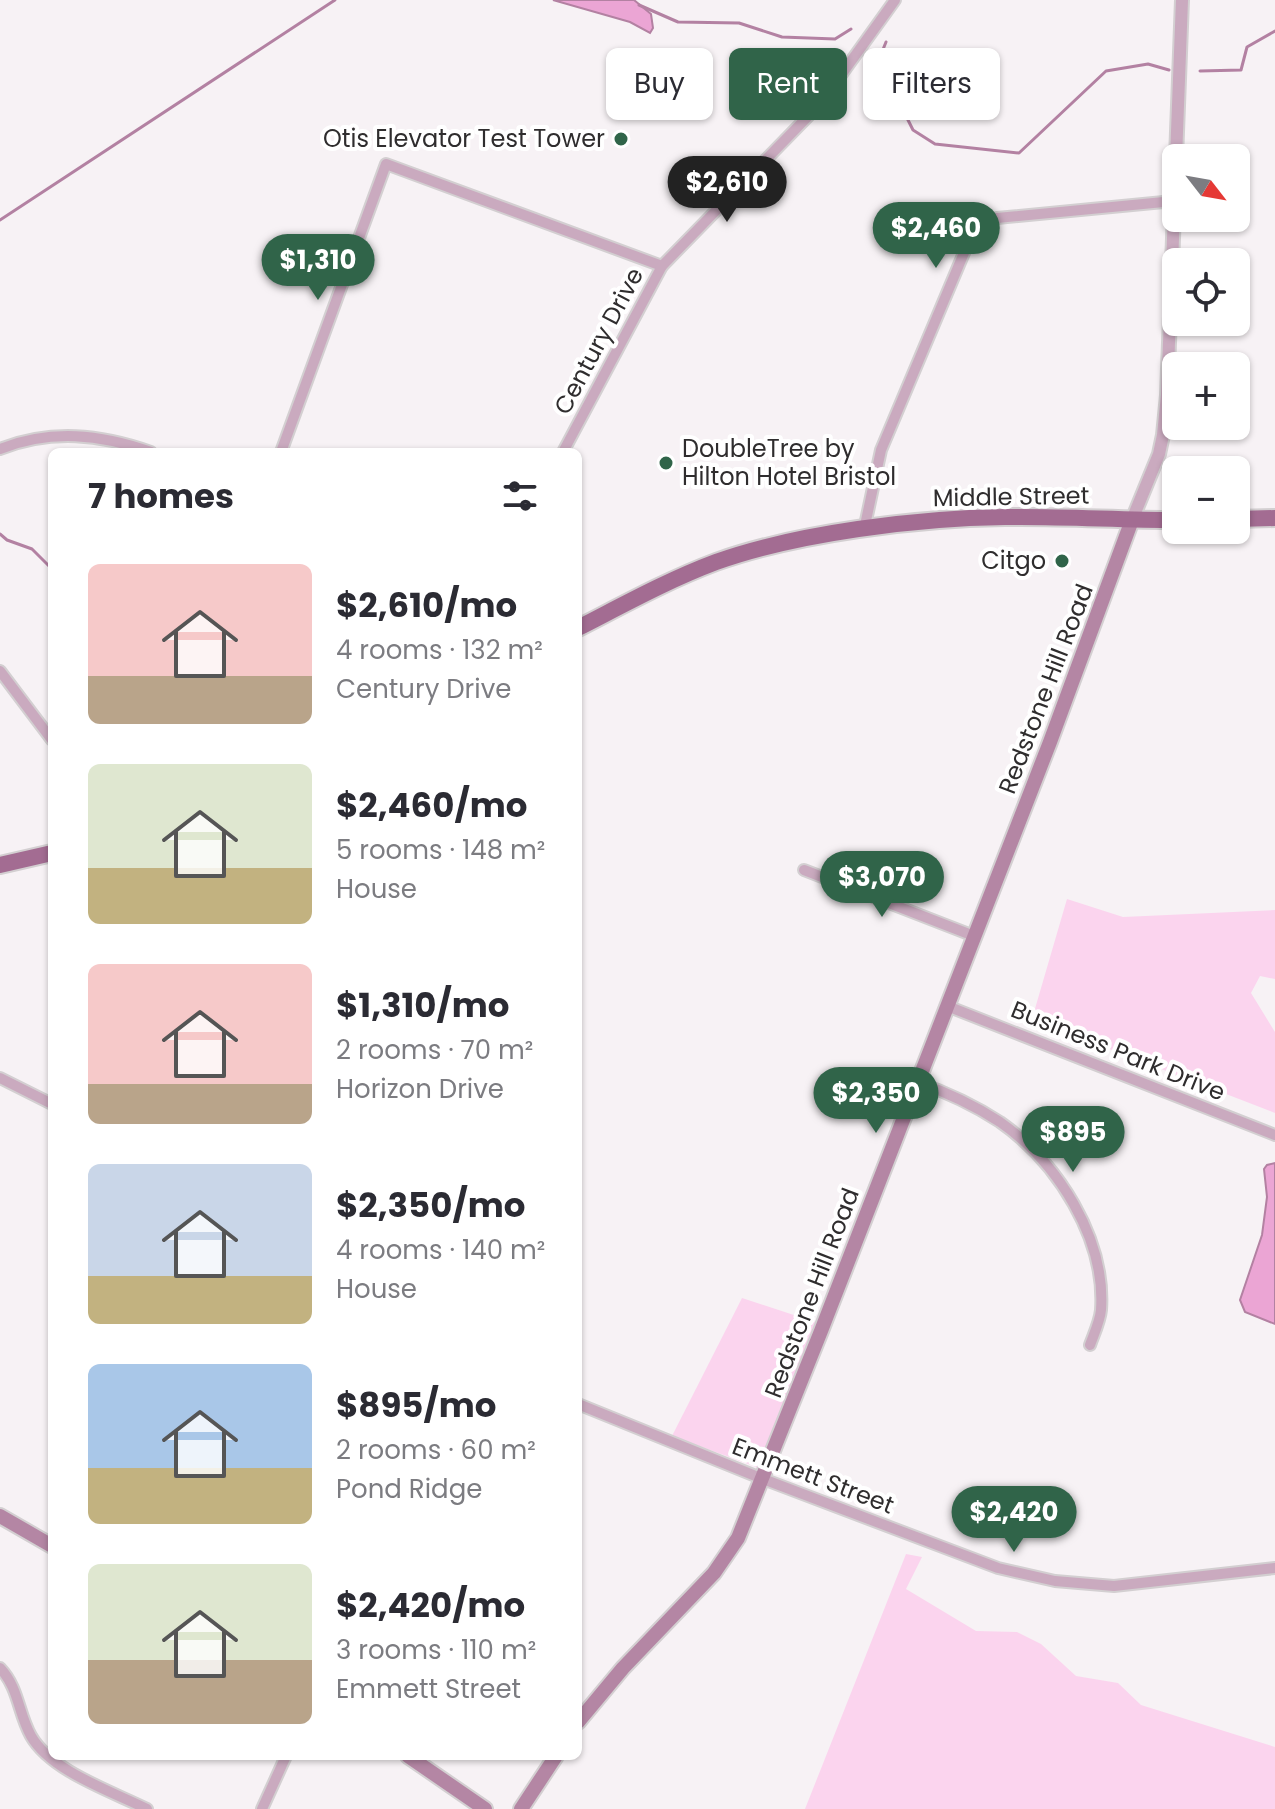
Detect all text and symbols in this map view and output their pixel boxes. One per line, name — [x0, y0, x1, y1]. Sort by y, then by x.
chip: Buy — [606, 48, 713, 120]
chip: Rent — [729, 48, 847, 120]
chip: Filters — [863, 48, 1000, 120]
place label: Otis Elevator Test Tower — [323, 122, 605, 155]
marker: Otis Elevator Test Tower — [612, 130, 630, 148]
north arrow — [1162, 144, 1250, 232]
map controls — [1162, 144, 1250, 544]
pin: $2,610 — [662, 156, 792, 224]
text: $2,610 — [686, 164, 768, 200]
pin: $2,460 — [871, 202, 1001, 270]
text: $2,460 — [891, 210, 981, 246]
pin: $1,310 — [253, 234, 383, 302]
text: $1,310 — [280, 242, 356, 278]
button: locate — [1162, 248, 1250, 336]
street label: Century Drive — [546, 262, 651, 420]
button: + — [1162, 352, 1250, 440]
place label: DoubleTree by Hilton Hotel Bristol — [682, 432, 896, 493]
marker: DoubleTree by Hilton Hotel Bristol — [657, 454, 675, 472]
button: − — [1162, 456, 1250, 544]
text: 7 homes — [88, 472, 234, 520]
icon: filters — [498, 474, 542, 518]
street label: Middle Street — [932, 479, 1090, 514]
place label: Citgo — [981, 544, 1046, 577]
marker: Citgo — [1053, 552, 1071, 570]
street label: Redstone Hill Road — [990, 579, 1101, 798]
text: $2,610/mo — [336, 581, 517, 629]
icon: home — [152, 596, 248, 692]
text: 4 rooms · 132 m² — [336, 632, 543, 668]
text: Century Drive — [336, 671, 511, 707]
text: $2,460/mo — [336, 781, 527, 829]
icon: home — [152, 796, 248, 892]
text: 5 rooms · 148 m² — [336, 832, 545, 868]
pin: $3,070 — [817, 851, 947, 919]
text: $3,070 — [838, 859, 926, 895]
text: House — [336, 871, 417, 907]
text: $1,310/mo — [336, 981, 510, 1029]
street label: Business Park Drive — [1006, 992, 1230, 1109]
icon: home — [152, 996, 248, 1092]
text: 2 rooms · 70 m² — [336, 1032, 533, 1068]
pin: $2,350 — [811, 1067, 941, 1135]
text: Horizon Drive — [336, 1071, 504, 1107]
text: $2,350 — [832, 1075, 921, 1111]
pin: $895 — [1026, 1106, 1120, 1174]
text: $895 — [1040, 1114, 1106, 1150]
text: $2,350/mo — [336, 1181, 525, 1229]
street label: Redstone Hill Road — [756, 1183, 867, 1402]
icon: home — [152, 1196, 248, 1292]
text: 4 rooms · 140 m² — [336, 1232, 545, 1268]
text: House — [336, 1271, 417, 1307]
text: $895/mo — [336, 1381, 496, 1429]
icon: home — [152, 1396, 248, 1492]
street label: Emmett Street — [728, 1430, 899, 1522]
text: 2 rooms · 60 m² — [336, 1432, 536, 1468]
text: Pond Ridge — [336, 1471, 482, 1507]
pin: $2,420 — [949, 1486, 1079, 1554]
text: $2,420 — [970, 1494, 1058, 1530]
text: $2,420/mo — [336, 1581, 525, 1629]
icon: home — [152, 1596, 248, 1692]
text: 3 rooms · 110 m² — [336, 1632, 536, 1668]
text: Emmett Street — [336, 1671, 521, 1707]

